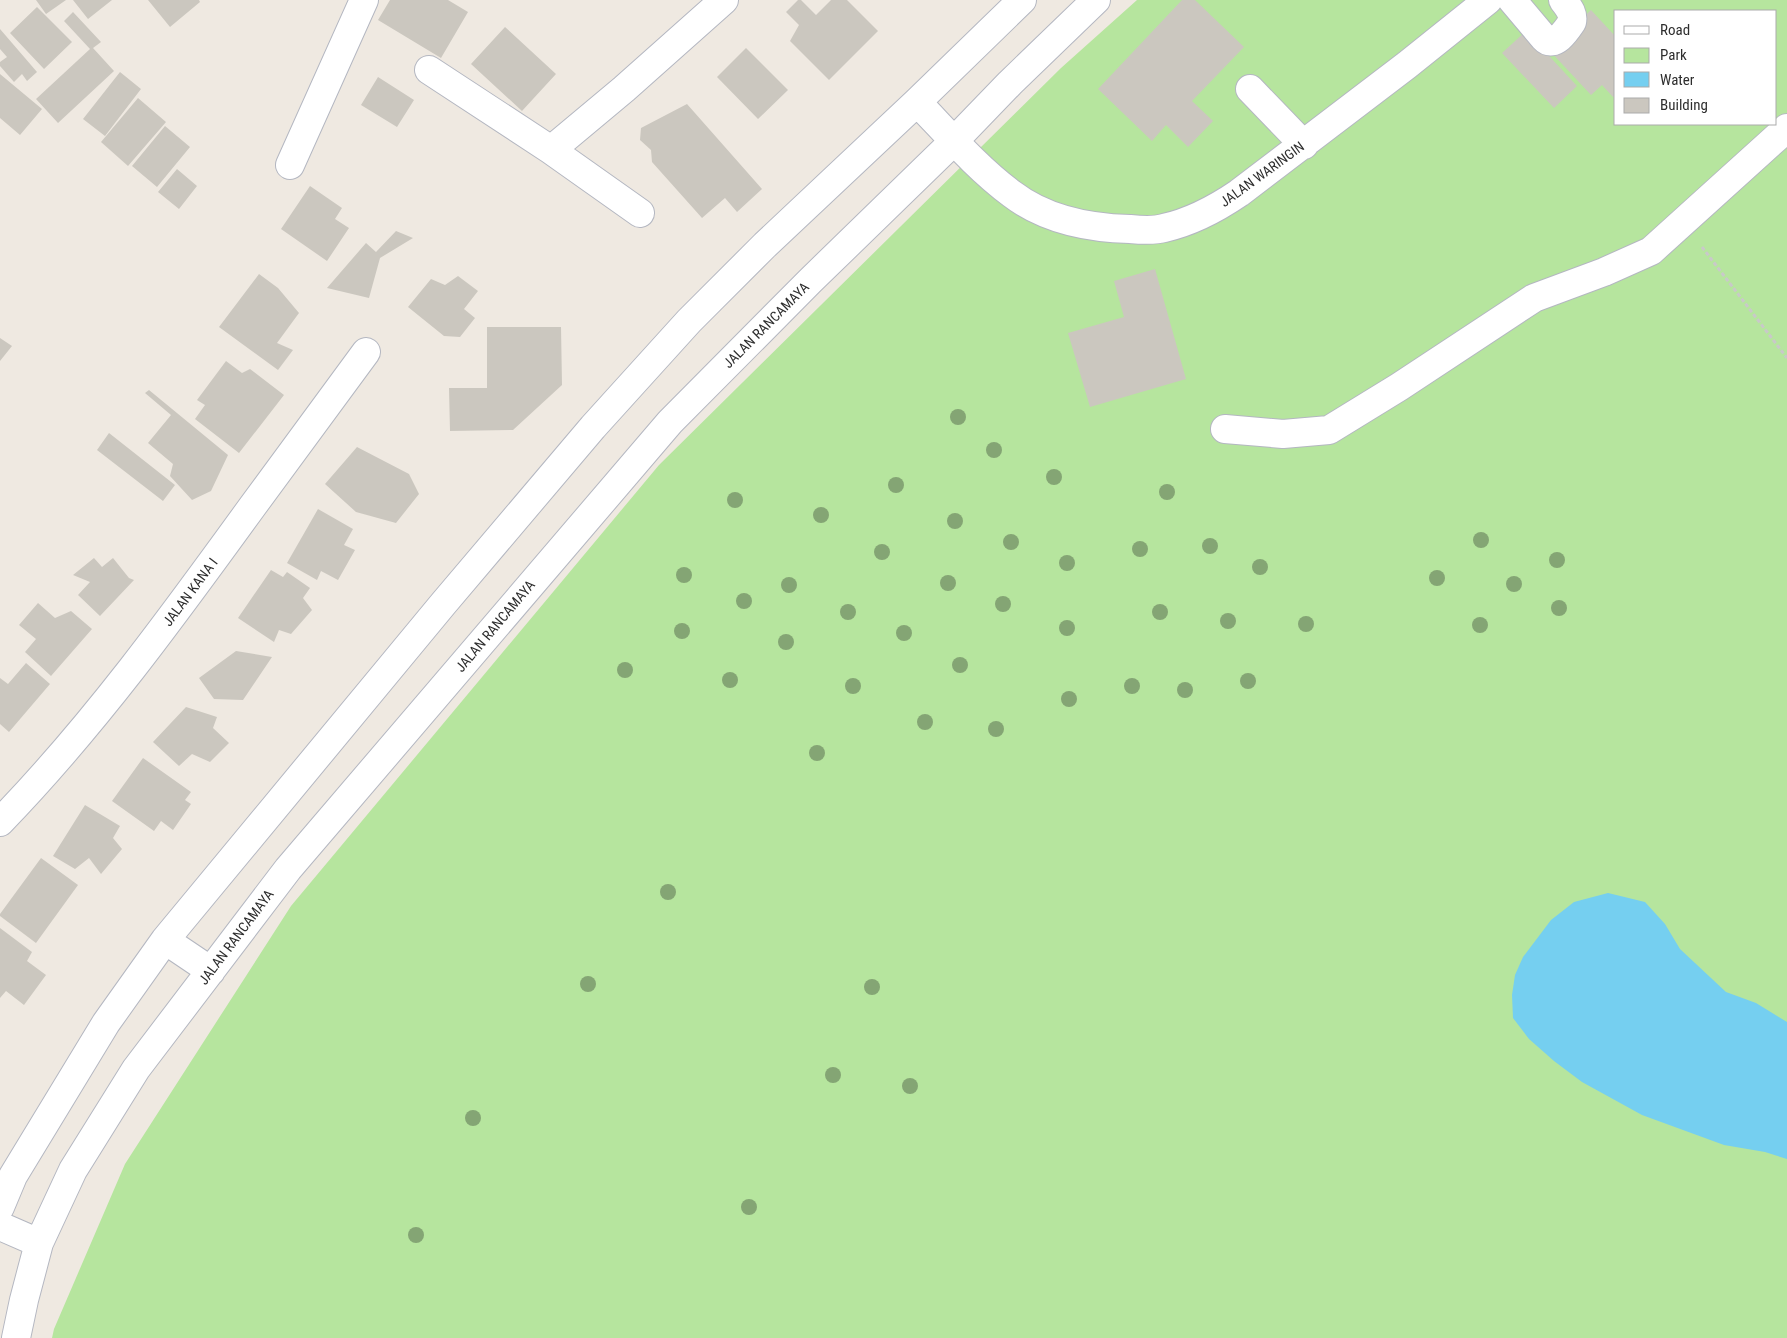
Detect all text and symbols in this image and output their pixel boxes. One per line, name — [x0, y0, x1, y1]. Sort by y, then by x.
legend — [1614, 10, 1777, 125]
text: Road — [1660, 21, 1690, 39]
text: Park — [1660, 46, 1687, 64]
text: Water — [1660, 71, 1695, 89]
text: Building — [1660, 96, 1708, 114]
street label: JALAN WARINGIN — [1217, 138, 1307, 210]
street label: JALAN RANCAMAYA — [720, 279, 812, 371]
street label: JALAN KANA I — [159, 555, 221, 629]
street label: JALAN RANCAMAYA — [452, 577, 538, 675]
street label: JALAN RANCAMAYA — [195, 886, 277, 988]

